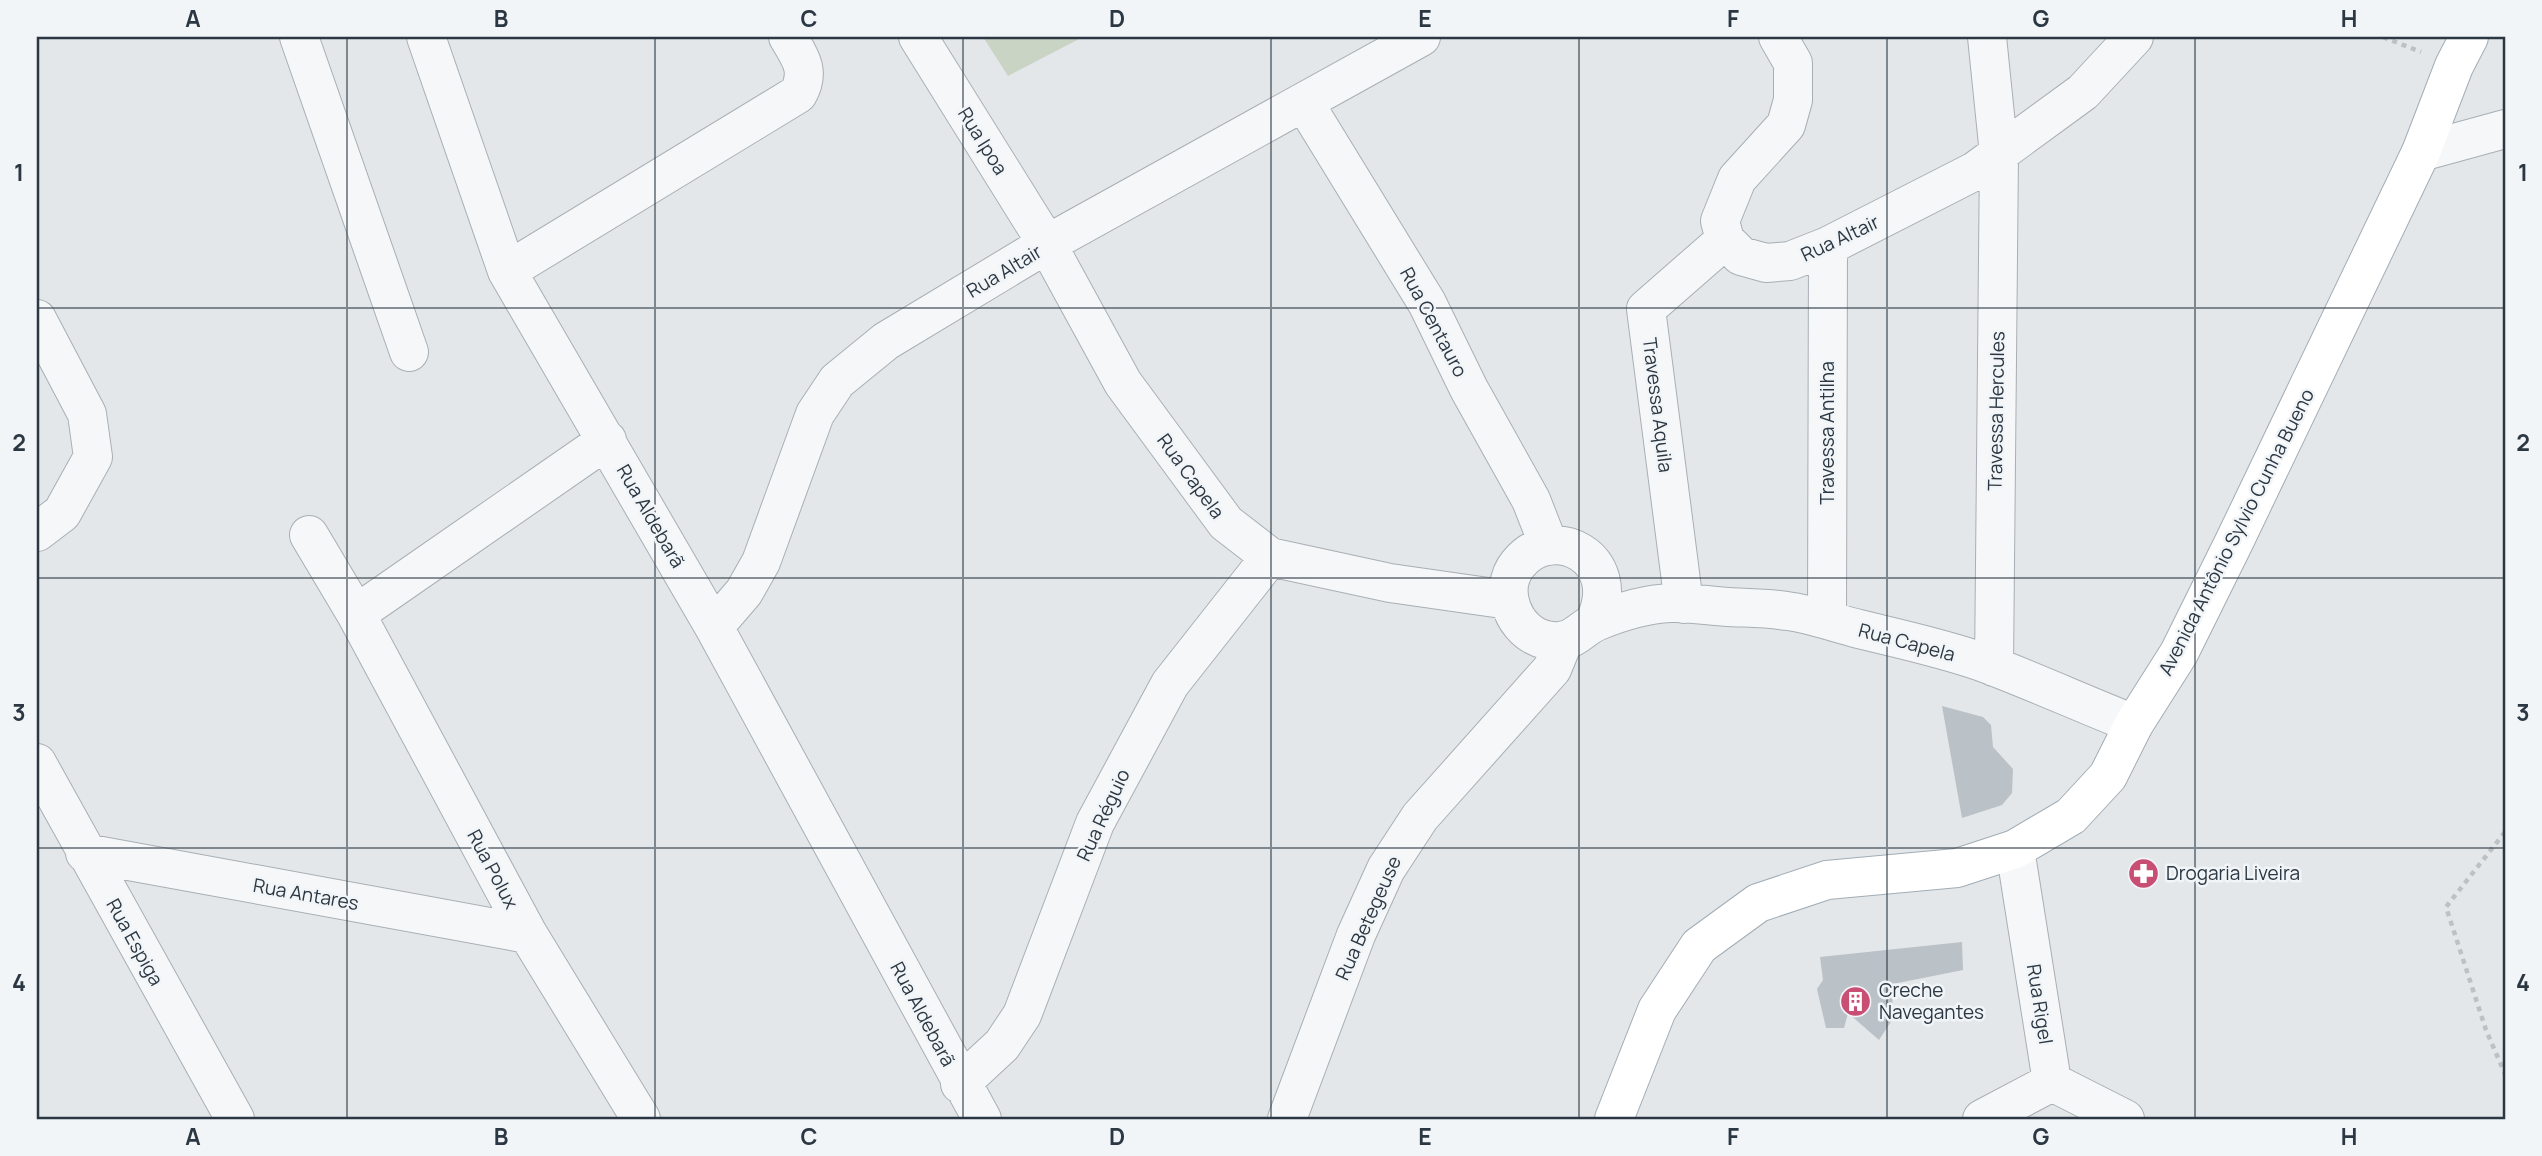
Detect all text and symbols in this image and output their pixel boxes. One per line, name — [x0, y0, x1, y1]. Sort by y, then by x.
text: A — [185, 2, 201, 34]
text: B — [494, 2, 508, 34]
text: C — [801, 2, 818, 34]
text: D — [1109, 2, 1125, 34]
text: E — [1418, 2, 1432, 34]
text: F — [1727, 2, 1739, 34]
text: G — [2033, 2, 2050, 34]
text: H — [2341, 2, 2357, 34]
street label: Rua Ipoa — [952, 102, 1014, 180]
text: 1 — [14, 156, 24, 188]
text: 1 — [2518, 156, 2528, 188]
street label: Rua Altair — [1797, 209, 1883, 267]
street label: Rua Altair — [961, 238, 1047, 304]
street label: Rua Centauro — [1394, 263, 1474, 381]
street label: Travessa Hercules — [1982, 331, 2010, 491]
street label: Travessa Aquila — [1637, 336, 1679, 474]
street label: Travessa Antilha — [1814, 361, 1840, 505]
street label: Avenida Antônio Sylvio Cunha Bueno — [2152, 384, 2320, 680]
text: 2 — [12, 426, 26, 458]
text: 2 — [2516, 426, 2530, 458]
street label: Rua Capela — [1151, 428, 1231, 524]
street label: Rua Aldebarã — [611, 460, 691, 572]
street label: Rua Capela — [1856, 617, 1958, 667]
text: 3 — [12, 696, 26, 728]
text: 3 — [2516, 696, 2530, 728]
street label: Rua Réguio — [1070, 765, 1136, 865]
street label: Rua Polux — [461, 825, 525, 913]
street label: Rua Betegeuse — [1329, 852, 1407, 984]
pharmacy icon: Drogaria Liveira — [2126, 856, 2160, 890]
place label: Drogaria Liveira — [2166, 860, 2300, 886]
street label: Rua Antares — [251, 872, 361, 916]
street label: Rua Espiga — [100, 894, 170, 990]
street label: Rua Aldebarã — [884, 957, 962, 1071]
street label: Rua Rigel — [2021, 962, 2059, 1046]
text: 4 — [12, 966, 26, 998]
text: 4 — [2516, 966, 2530, 998]
place label: Creche Navegantes — [1879, 977, 1984, 1025]
building icon: Creche Navegantes — [1839, 984, 1873, 1018]
text: A — [185, 1120, 201, 1152]
text: B — [494, 1120, 508, 1152]
text: C — [801, 1120, 818, 1152]
text: D — [1109, 1120, 1125, 1152]
text: E — [1418, 1120, 1432, 1152]
text: F — [1727, 1120, 1739, 1152]
text: G — [2033, 1120, 2050, 1152]
text: H — [2341, 1120, 2357, 1152]

